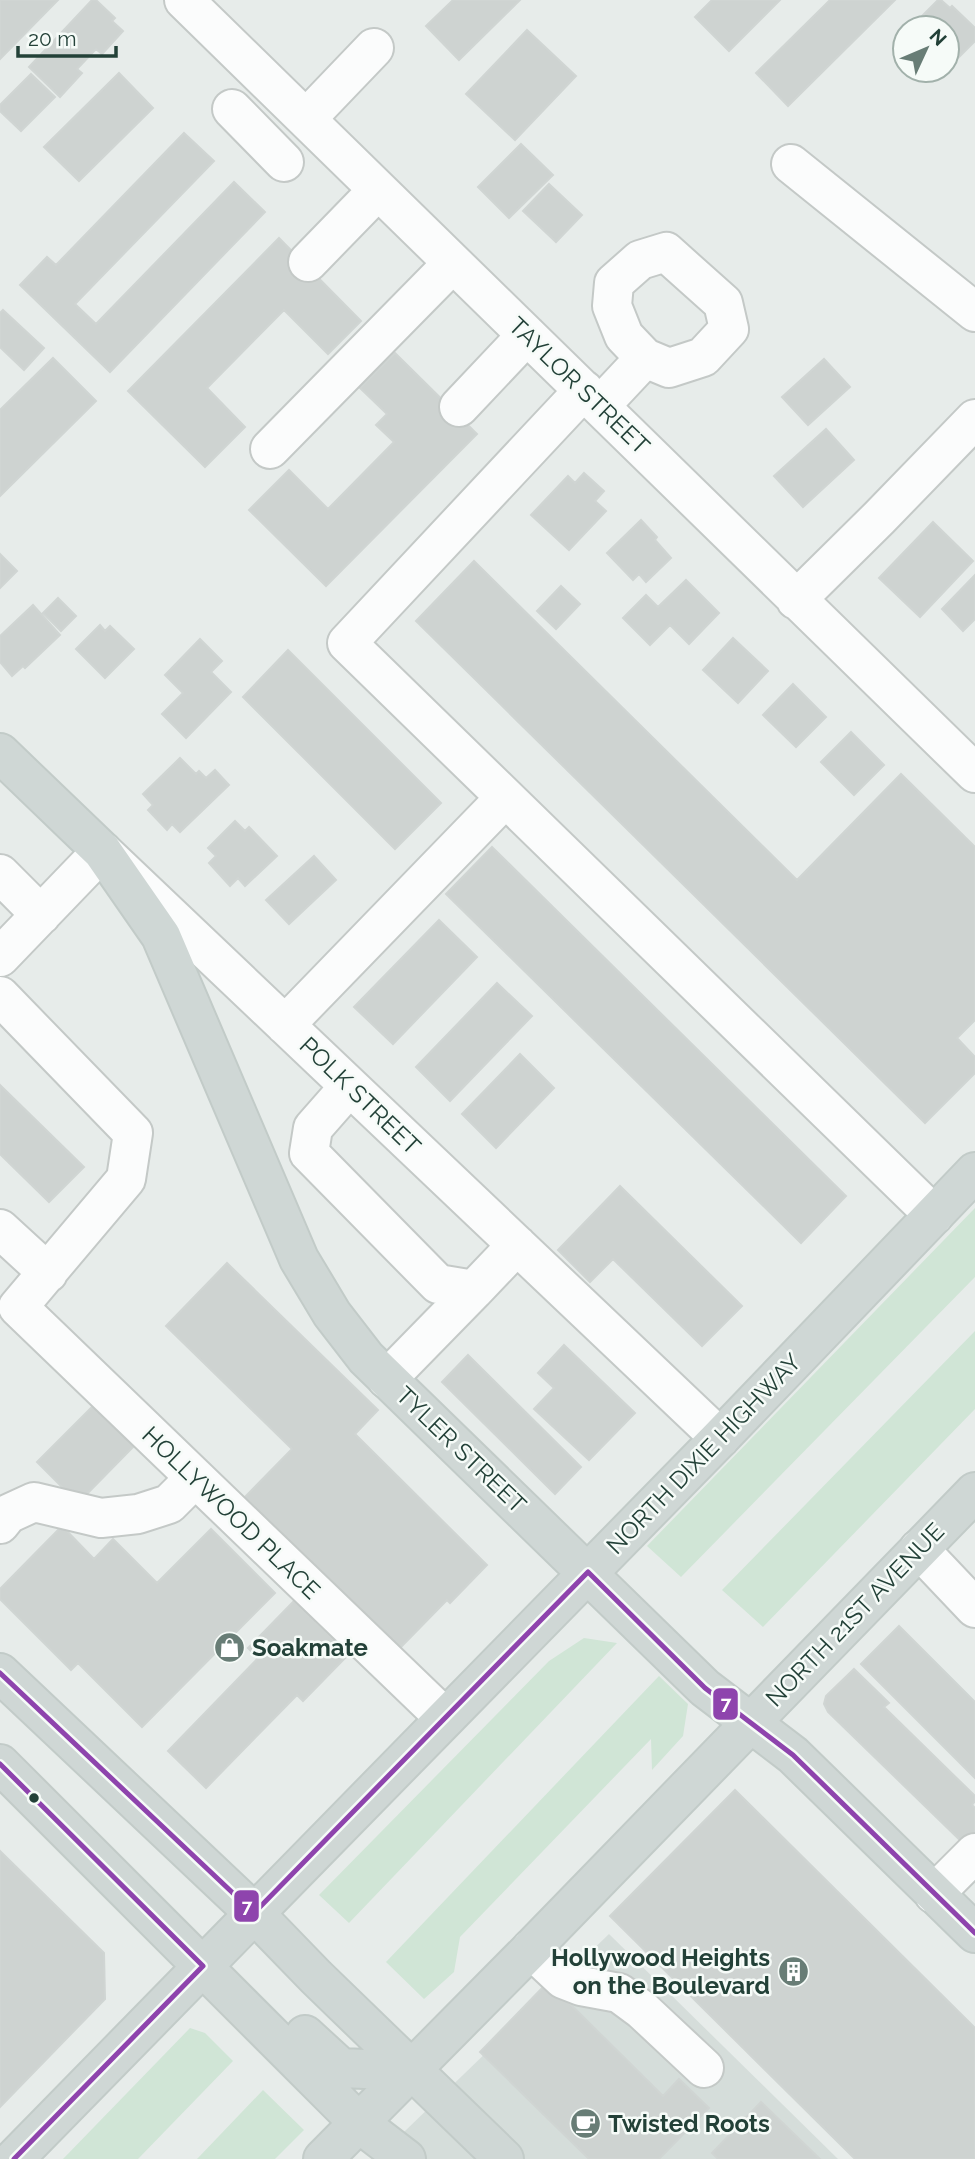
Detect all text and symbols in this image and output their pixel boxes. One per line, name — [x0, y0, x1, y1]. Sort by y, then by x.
scale bar — [18, 14, 116, 58]
north arrow — [891, 14, 961, 84]
text: N — [925, 24, 951, 50]
text: 20 m — [28, 26, 76, 51]
street label: TAYLOR STREET — [503, 311, 656, 460]
street label: POLK STREET — [294, 1031, 427, 1161]
street label: NORTH DIXIE HIGHWAY — [600, 1347, 807, 1560]
street label: TYLER STREET — [390, 1380, 533, 1519]
street label: HOLLYWOOD PLACE — [136, 1420, 326, 1605]
street label: NORTH 21ST AVENUE — [759, 1517, 950, 1713]
shop icon: Soakmate — [212, 1631, 246, 1665]
place label: Soakmate — [252, 1633, 368, 1662]
line badge: 7 — [712, 1687, 739, 1721]
text: 7 — [721, 1692, 732, 1714]
unlabelled marker — [27, 1791, 41, 1805]
line badge: 7 — [233, 1889, 260, 1923]
text: 7 — [242, 1895, 253, 1917]
place label: Hollywood Heights on the Boulevard — [551, 1943, 770, 2000]
building icon: Hollywood Heights on the Boulevard — [776, 1955, 810, 1989]
cafe icon: Twisted Roots — [568, 2107, 602, 2141]
place label: Twisted Roots — [608, 2109, 770, 2138]

